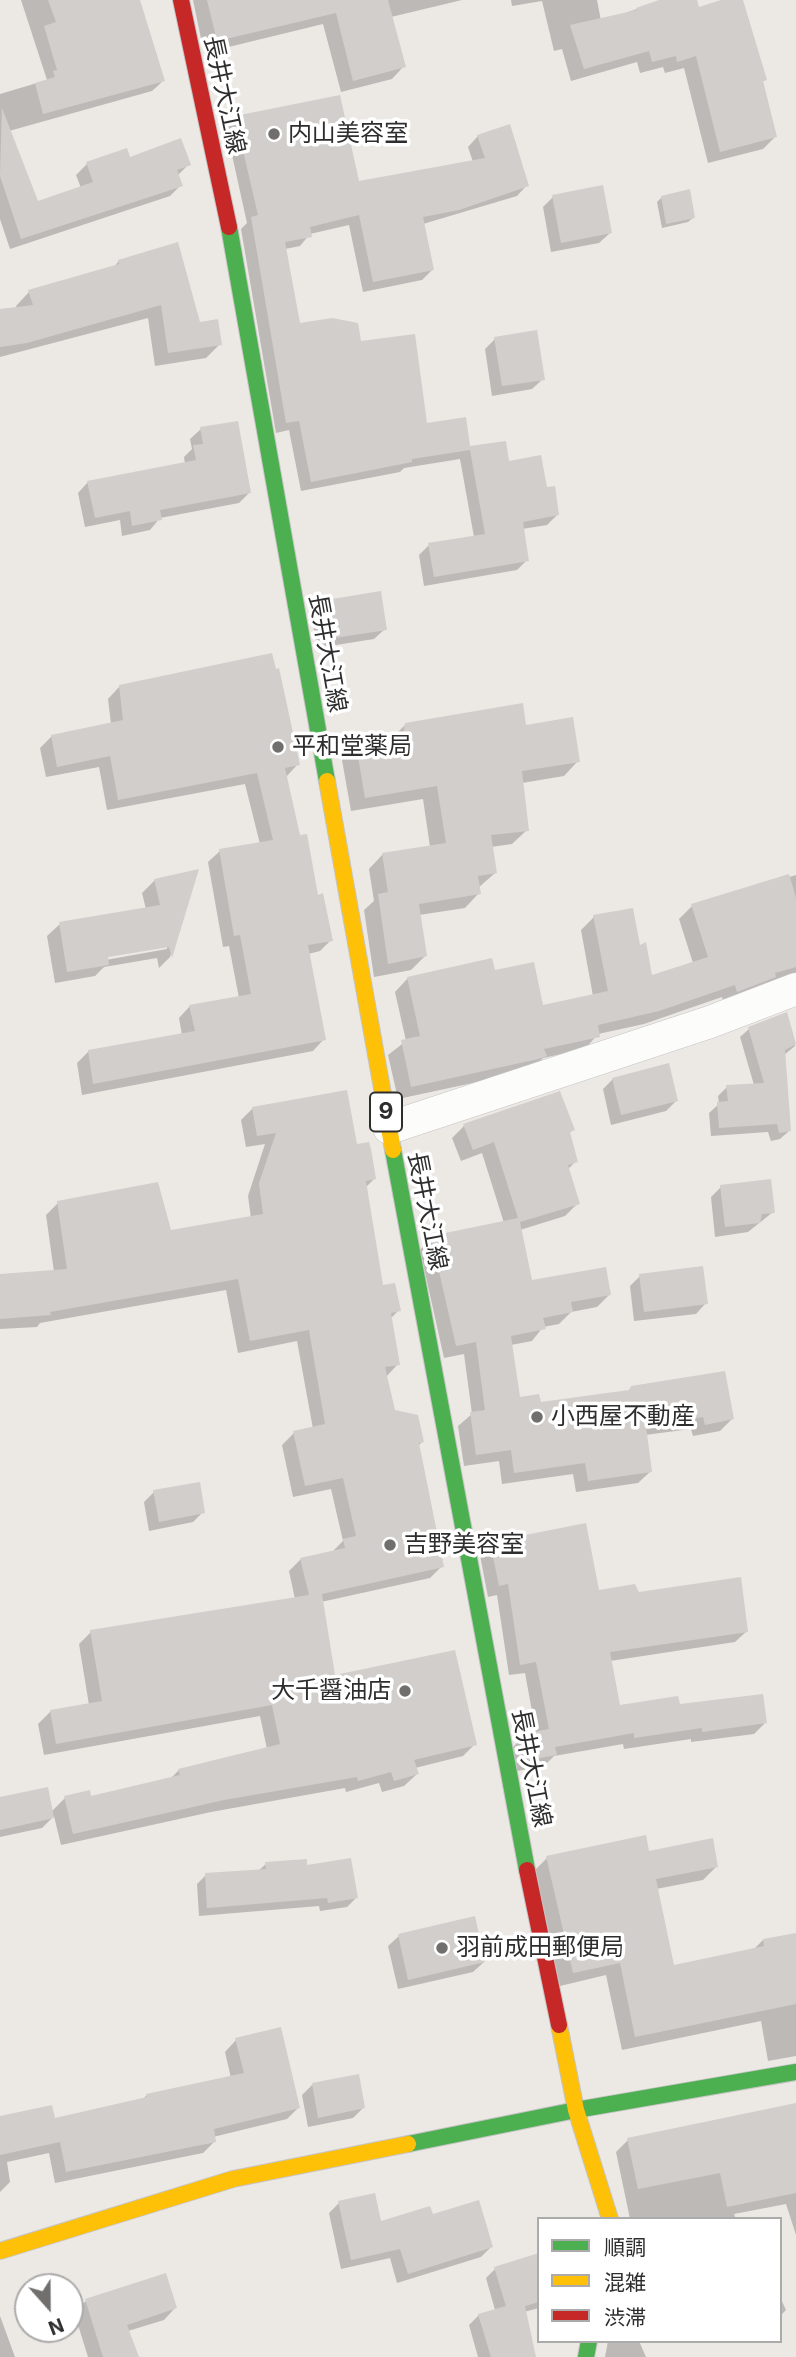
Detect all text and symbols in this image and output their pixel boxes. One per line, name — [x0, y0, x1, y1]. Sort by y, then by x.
street label: 長井大江線 — [197, 33, 251, 157]
place label: 内山美容室 — [288, 120, 408, 148]
marker: 内山美容室 — [266, 126, 282, 142]
street label: 長井大江線 — [302, 591, 352, 715]
place label: 平和堂薬局 — [292, 733, 412, 761]
marker: 平和堂薬局 — [270, 739, 286, 755]
road number: 9 — [370, 1092, 402, 1132]
street label: 長井大江線 — [401, 1149, 453, 1273]
place label: 小西屋不動産 — [551, 1403, 695, 1431]
marker: 小西屋不動産 — [529, 1409, 545, 1425]
place label: 吉野美容室 — [404, 1531, 524, 1559]
marker: 吉野美容室 — [382, 1537, 398, 1553]
place label: 大千醤油店 — [271, 1677, 391, 1705]
marker: 大千醤油店 — [397, 1683, 413, 1699]
street label: 長井大江線 — [505, 1706, 557, 1830]
place label: 羽前成田郵便局 — [456, 1934, 624, 1962]
marker: 羽前成田郵便局 — [434, 1940, 450, 1956]
legend — [537, 2217, 782, 2343]
text: 順調 — [604, 2235, 646, 2260]
text: 混雑 — [604, 2270, 646, 2295]
north arrow — [14, 2273, 84, 2343]
text: 渋滞 — [604, 2305, 646, 2330]
text: N — [45, 2313, 67, 2340]

